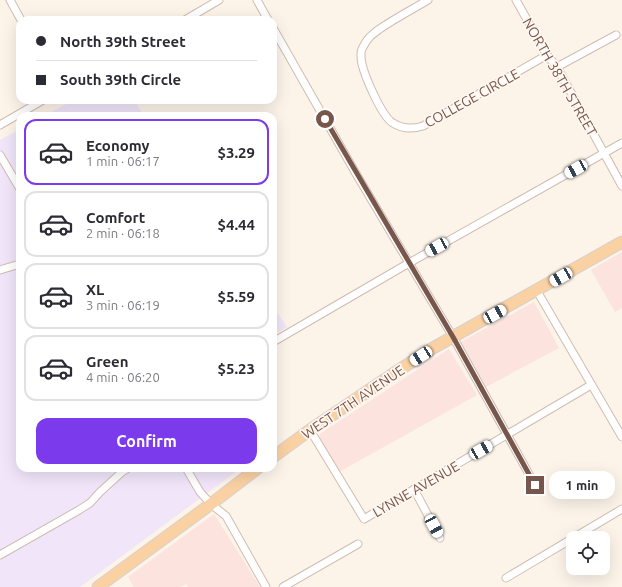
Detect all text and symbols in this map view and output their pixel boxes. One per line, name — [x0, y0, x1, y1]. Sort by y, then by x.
street label: NORTH 38TH STREET — [520, 15, 601, 139]
text: North 39th Street — [60, 33, 186, 50]
street label: COLLEGE CIRCLE — [422, 65, 522, 131]
text: South 39th Circle — [60, 71, 181, 88]
route start — [316, 110, 334, 128]
icon: car — [38, 134, 74, 170]
text: Economy — [86, 137, 150, 154]
text: $3.29 — [217, 144, 255, 161]
text: 1 min · 06:17 — [86, 154, 160, 168]
car — [563, 158, 589, 180]
icon: car — [38, 206, 74, 242]
text: Comfort — [86, 209, 145, 226]
text: $4.44 — [217, 216, 255, 233]
text: 2 min · 06:18 — [86, 226, 160, 240]
car — [424, 236, 450, 258]
car — [548, 266, 574, 288]
icon: car — [38, 278, 74, 314]
text: XL — [86, 281, 104, 298]
text: $5.59 — [217, 288, 255, 305]
text: 3 min · 06:19 — [86, 298, 160, 312]
car — [482, 303, 508, 325]
car — [408, 344, 434, 368]
icon: car — [38, 350, 74, 386]
text: Green — [86, 353, 128, 370]
text: $5.23 — [217, 360, 255, 377]
street label: WEST 7TH AVENUE — [299, 362, 407, 442]
text: 4 min · 06:20 — [86, 370, 160, 384]
button: Confirm — [36, 418, 257, 464]
car — [468, 439, 494, 461]
street label: LYNNE AVENUE — [370, 458, 462, 520]
callout: 1 min — [549, 471, 615, 499]
route end — [526, 476, 544, 494]
text: 1 min — [566, 478, 598, 492]
car — [423, 513, 445, 539]
map controls — [566, 531, 610, 575]
button: locate — [566, 531, 610, 575]

